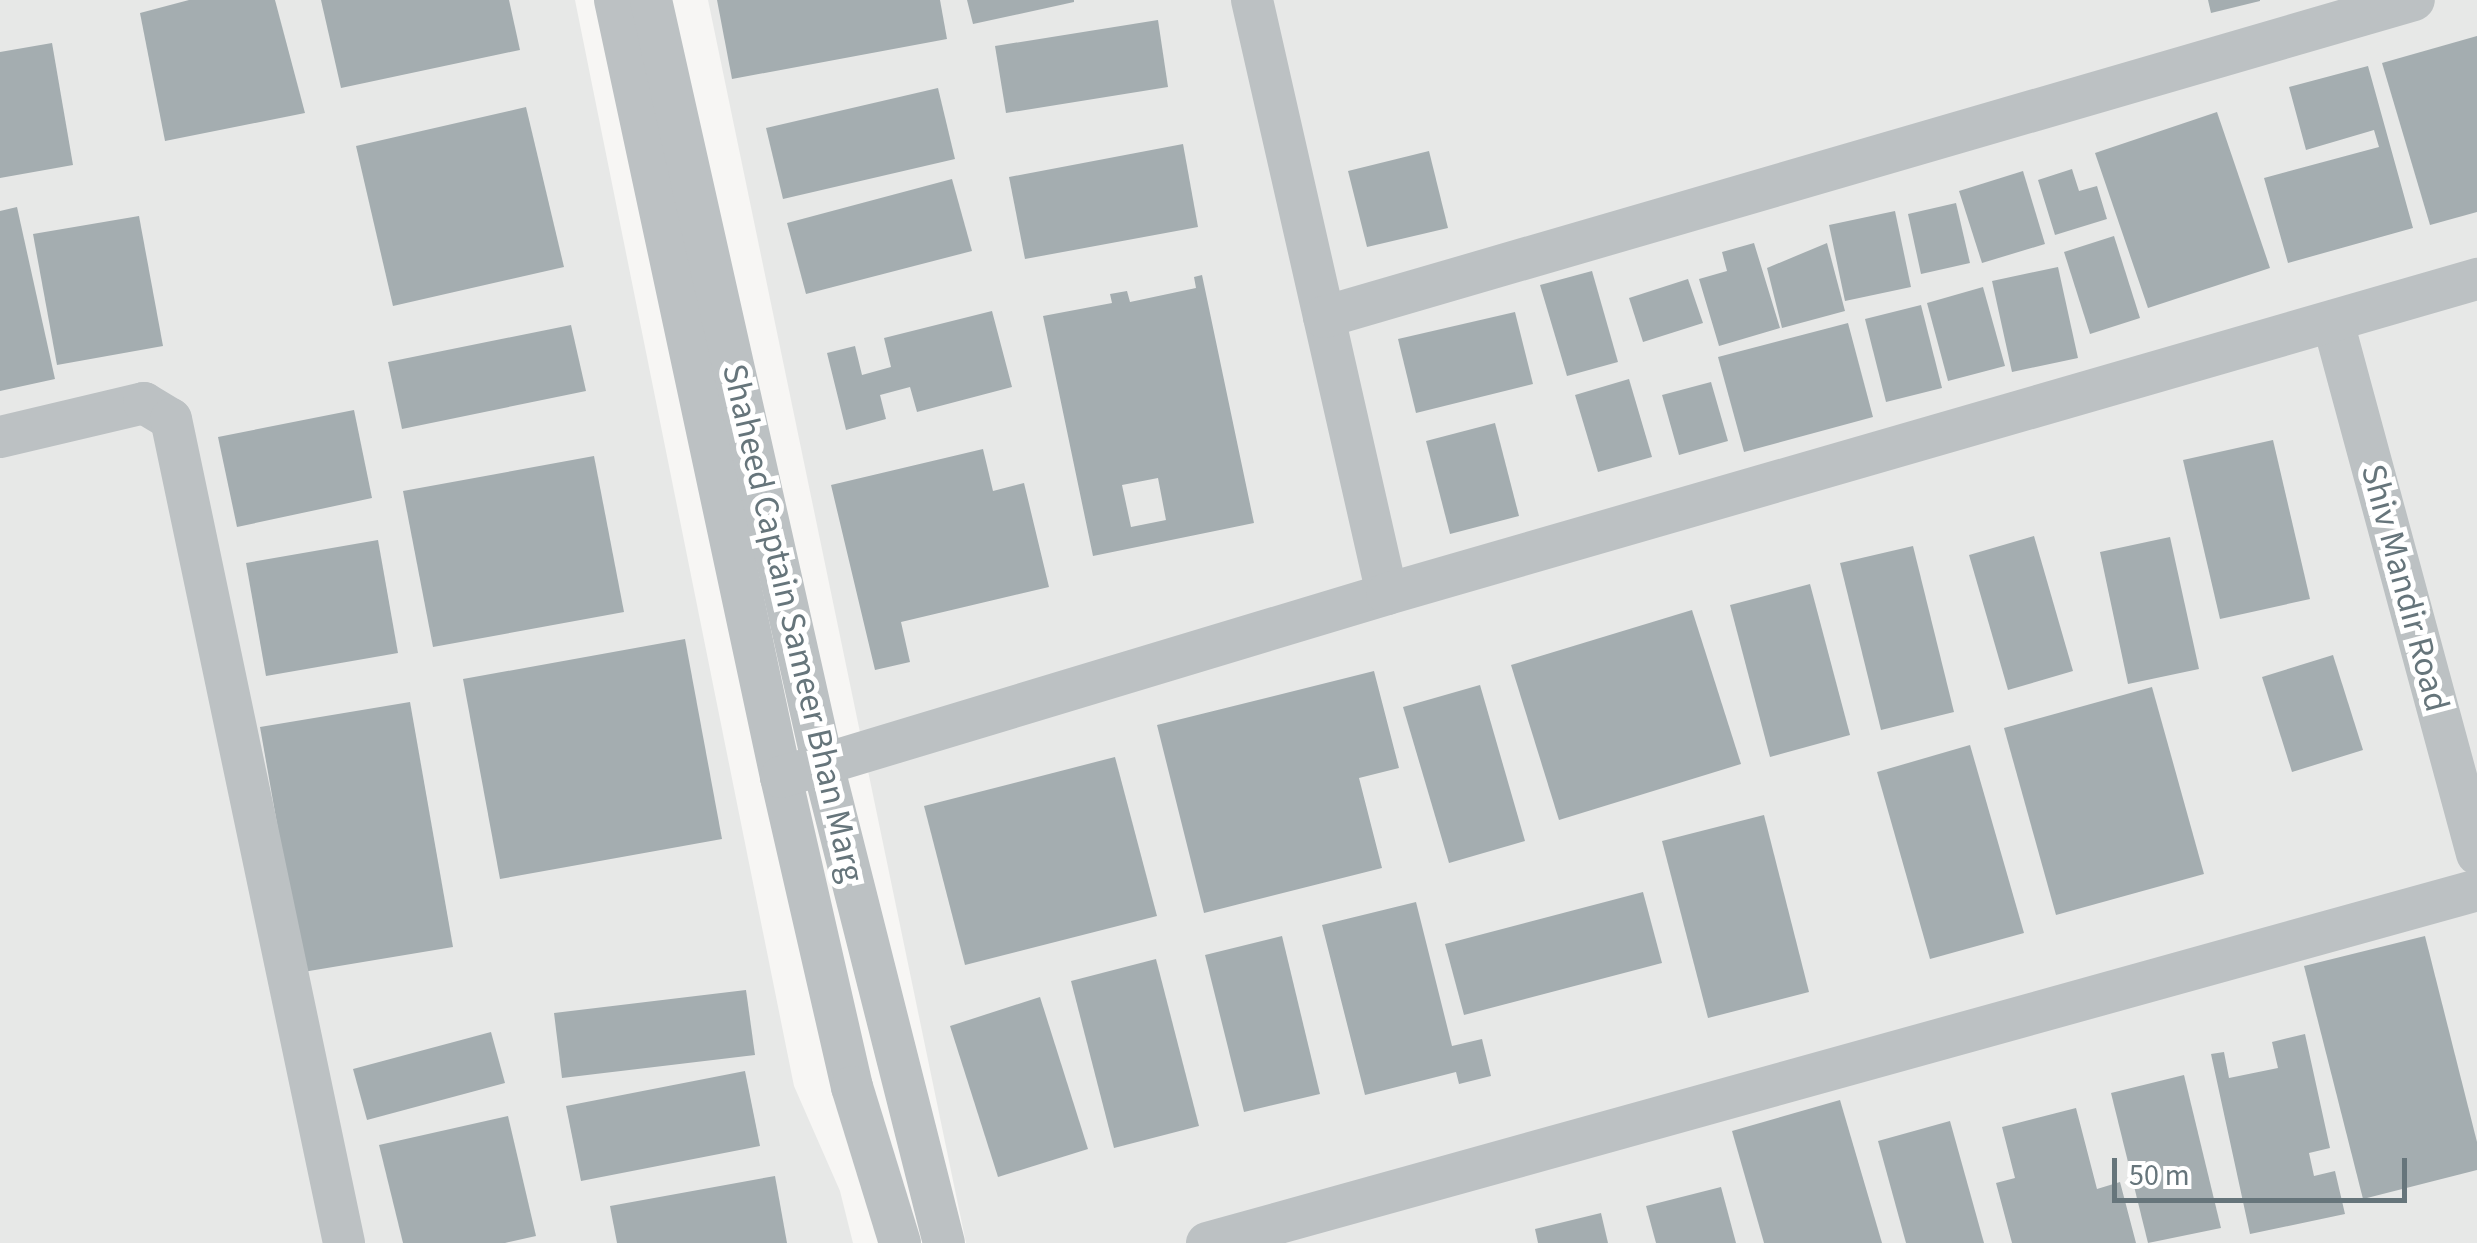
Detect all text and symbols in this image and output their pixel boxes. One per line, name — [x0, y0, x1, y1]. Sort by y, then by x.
street label: Shaheed Captain Sameer Bhan Marg — [713, 360, 873, 886]
street label: Shiv Mandir Road — [2352, 460, 2458, 716]
scale bar — [2117, 1138, 2412, 1200]
text: 50 m — [2129, 1154, 2190, 1197]

